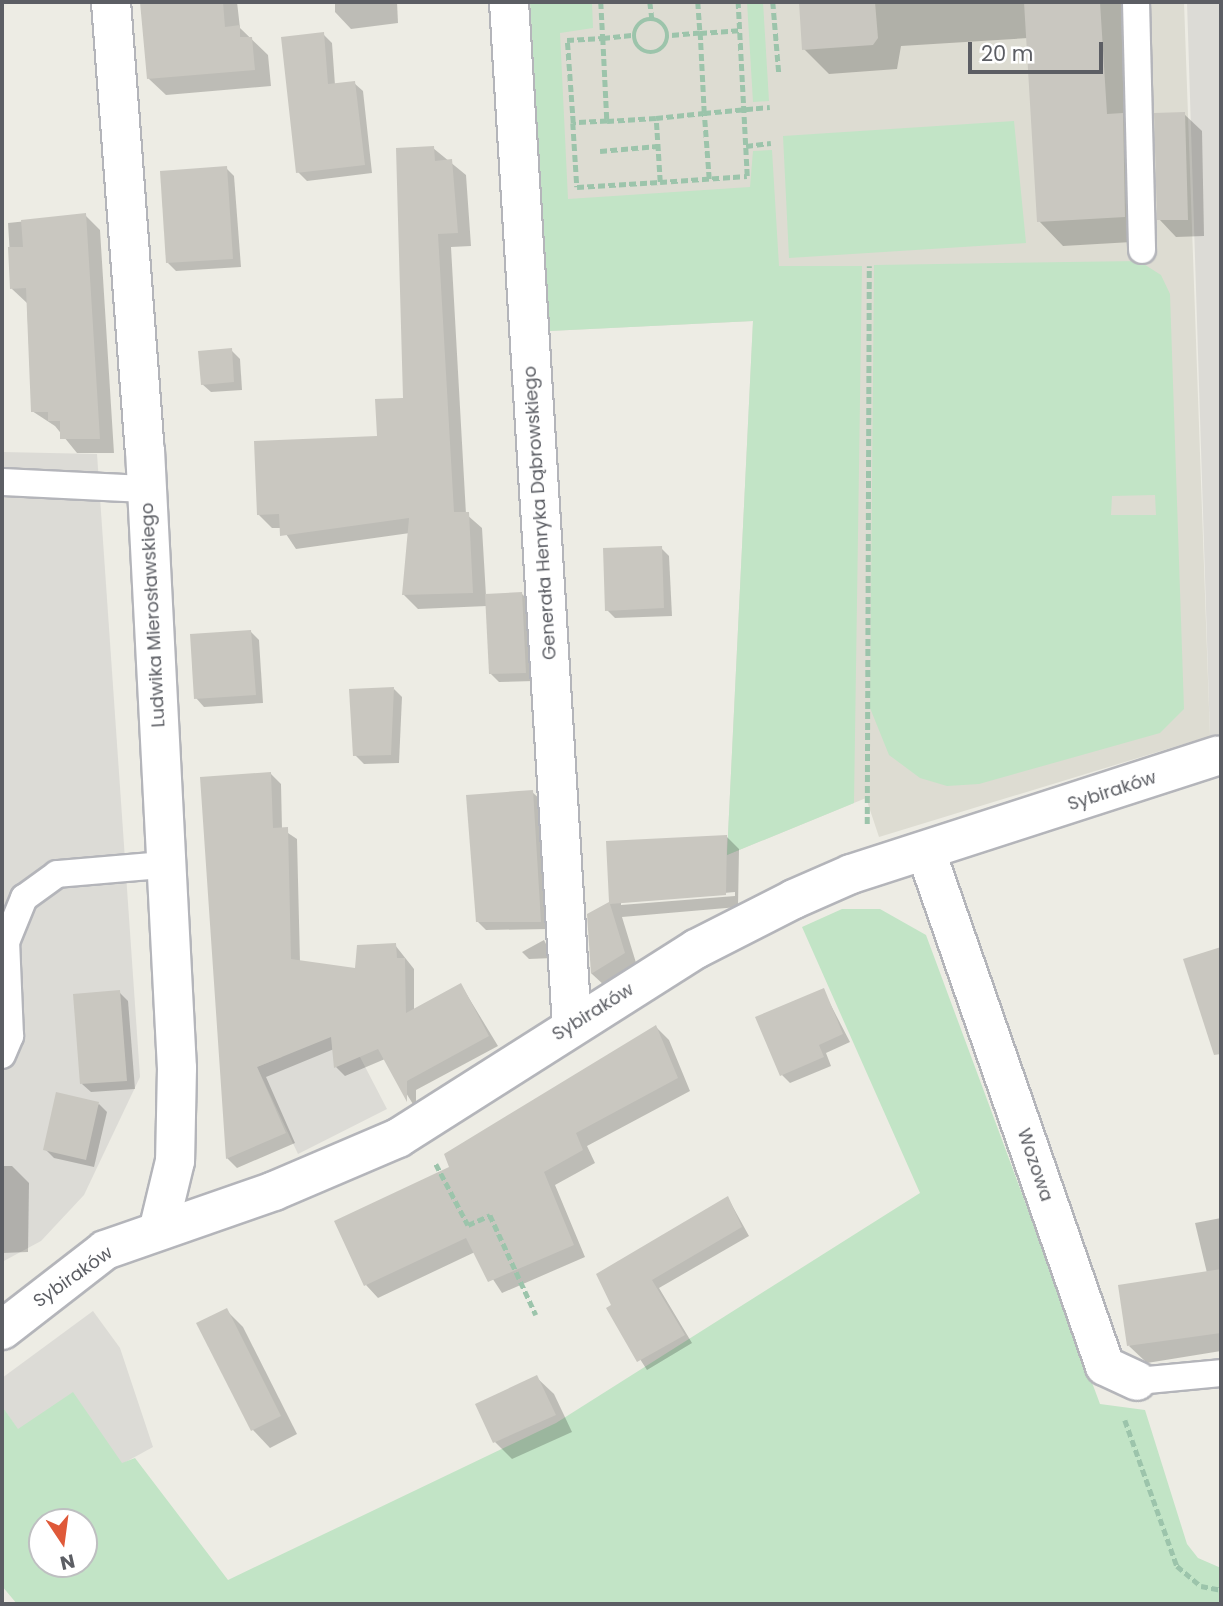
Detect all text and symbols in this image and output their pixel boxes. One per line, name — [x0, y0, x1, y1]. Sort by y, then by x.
scale bar — [971, 28, 1106, 72]
text: 20 m — [981, 39, 1034, 68]
street label: Generała Henryka Dąbrowskiego — [519, 365, 561, 661]
street label: Ludwika Mierosławskiego — [136, 502, 170, 728]
street label: Sybiraków — [1065, 767, 1159, 815]
street label: Sybiraków — [548, 979, 638, 1045]
street label: Wozowa — [1012, 1126, 1058, 1204]
street label: Sybiraków — [29, 1242, 117, 1312]
north arrow — [28, 1508, 98, 1578]
text: N — [57, 1547, 77, 1577]

